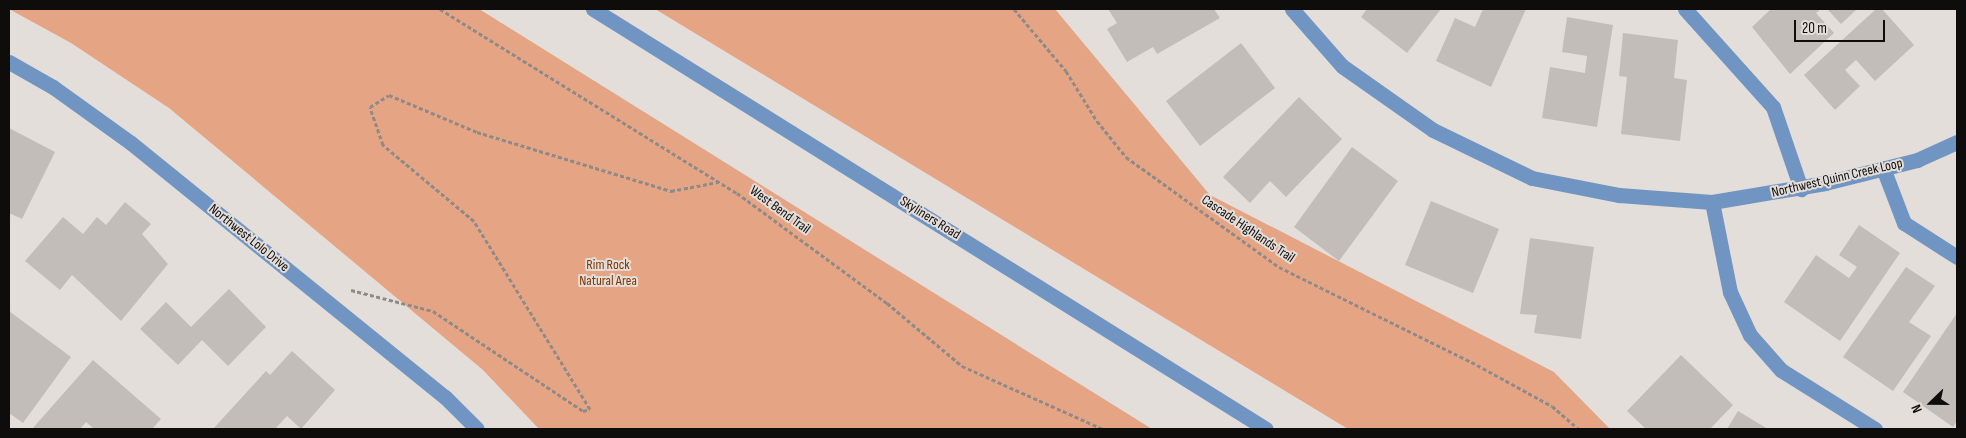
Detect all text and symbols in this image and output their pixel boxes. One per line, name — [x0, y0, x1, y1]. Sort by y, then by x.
scale bar — [1796, 10, 1887, 42]
text: 20 m — [1802, 19, 1827, 38]
street label: Northwest Quinn Creek Loop — [1770, 155, 1904, 201]
street label: West Bend Trail — [746, 182, 814, 238]
street label: Cascade Highlands Trail — [1198, 192, 1298, 266]
street label: Skyliners Road — [897, 193, 963, 243]
street label: Northwest Lolo Drive — [206, 201, 292, 275]
park label: Rim Rock Natural Area — [579, 257, 637, 290]
north arrow — [1906, 378, 1956, 428]
text: N — [1907, 402, 1926, 415]

